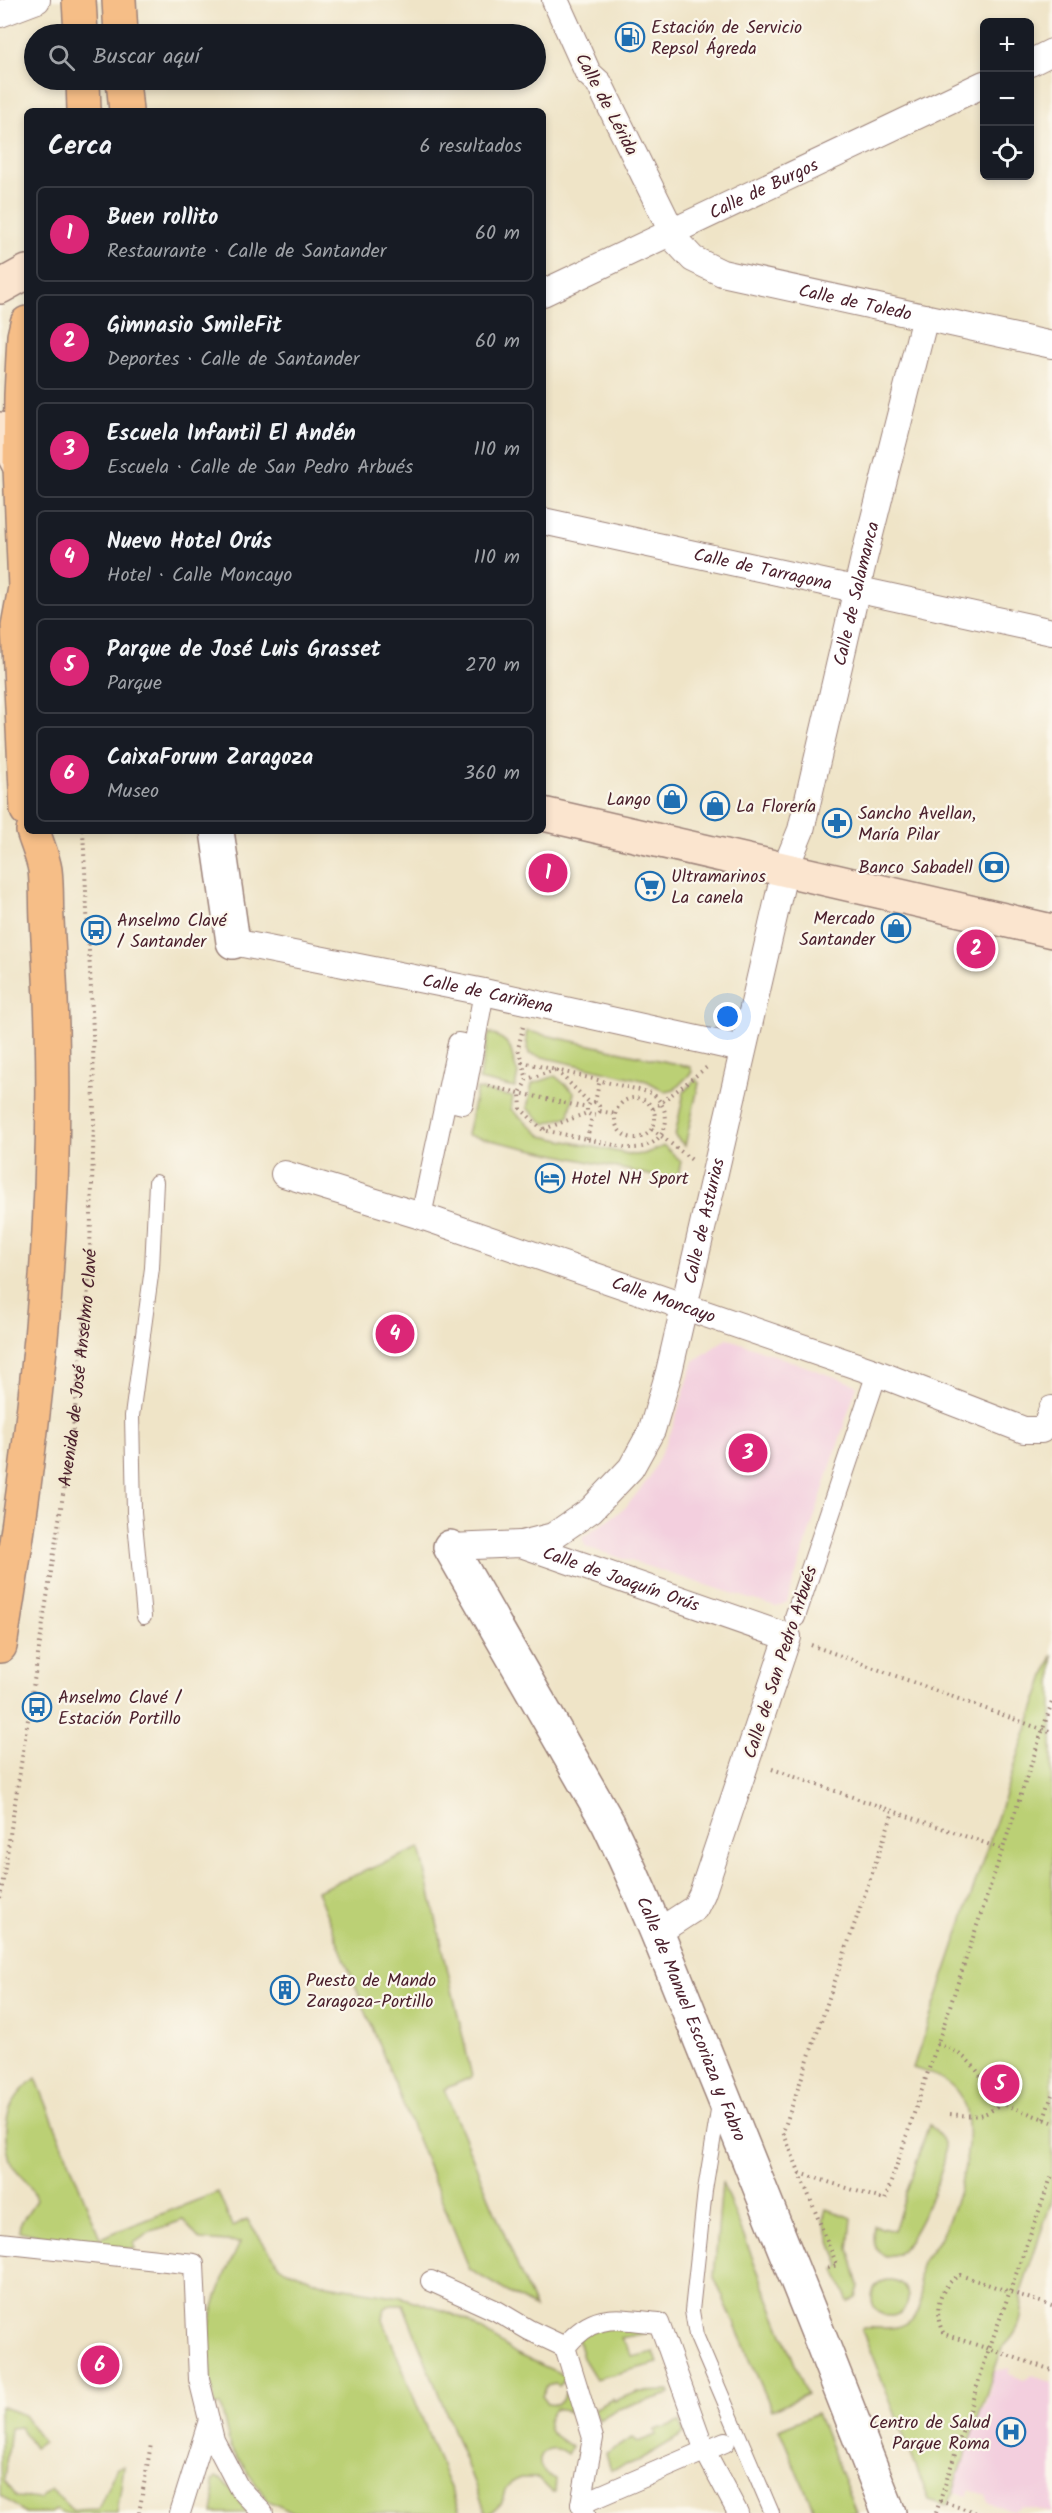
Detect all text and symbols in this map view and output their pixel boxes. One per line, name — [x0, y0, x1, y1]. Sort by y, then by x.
place label: Estación de Servicio Repsol Ágreda — [651, 14, 802, 64]
map controls — [980, 18, 1034, 180]
button: + — [980, 18, 1034, 72]
fuel station icon: Estación de Servicio Repsol Ágreda — [614, 21, 646, 53]
search box — [24, 24, 546, 90]
text: Buscar aquí — [93, 40, 200, 75]
icon: search — [45, 41, 78, 74]
street label: Calle de Lérida — [566, 48, 645, 161]
button: − — [980, 72, 1034, 126]
text: Cerca — [48, 126, 112, 168]
button: locate — [980, 126, 1034, 180]
text: 6 resultados — [420, 131, 522, 163]
street label: Calle de Burgos — [705, 151, 824, 228]
text: Buen rollito — [107, 201, 218, 236]
text: 1 — [66, 218, 73, 250]
text: 60 m — [475, 218, 520, 250]
text: Restaurante · Calle de Santander — [107, 236, 386, 268]
street label: Calle de Toledo — [796, 277, 914, 330]
text: Gimnasio SmileFit — [107, 309, 282, 344]
text: 2 — [64, 326, 75, 358]
text: 60 m — [475, 326, 520, 358]
text: Deportes · Calle de Santander — [107, 344, 359, 376]
text: Escuela Infantil El Andén — [107, 417, 356, 452]
text: 3 — [64, 434, 75, 466]
text: 110 m — [474, 434, 520, 466]
text: Escuela · Calle de San Pedro Arbués — [107, 452, 413, 484]
street label: Calle de Salamanca — [826, 519, 889, 669]
text: Nuevo Hotel Orús — [107, 525, 272, 560]
street label: Calle de Tarragona — [691, 541, 834, 600]
text: 4 — [64, 542, 75, 574]
text: 110 m — [474, 542, 520, 574]
text: Hotel · Calle Moncayo — [107, 560, 292, 592]
text: Parque de José Luis Grasset — [107, 633, 381, 668]
text: 5 — [64, 650, 75, 682]
text: 270 m — [465, 650, 520, 682]
text: Parque — [107, 668, 162, 700]
text: CaixaForum Zaragoza — [107, 741, 313, 776]
text: 6 — [64, 758, 75, 790]
text: 360 m — [464, 758, 520, 790]
text: Museo — [107, 776, 159, 808]
shop icon: Lango — [656, 783, 688, 815]
place label: Lango — [606, 786, 651, 815]
shop icon: La Florería — [699, 790, 731, 822]
place label: La Florería — [736, 793, 816, 822]
place label: Sancho Avellan, María Pilar — [858, 800, 976, 850]
pharmacy icon: Sancho Avellan, María Pilar — [821, 807, 853, 839]
pin: 1 — [528, 850, 568, 896]
bank icon: Banco Sabadell — [978, 851, 1010, 883]
place label: Banco Sabadell — [858, 854, 974, 883]
place label: Ultramarinos La canela — [671, 863, 766, 913]
supermarket icon: Ultramarinos La canela — [634, 870, 666, 902]
place label: Mercado Santander — [799, 905, 876, 955]
place label: Anselmo Clavé / Santander — [117, 907, 228, 957]
shop icon: Mercado Santander — [880, 912, 912, 944]
bus stop icon: Anselmo Clavé / Santander — [80, 914, 112, 946]
pin: 2 — [956, 926, 996, 972]
street label: Calle de Cariñena — [420, 967, 556, 1023]
your location — [713, 1002, 742, 1031]
street label: Calle de Asturias — [677, 1155, 734, 1287]
hotel icon: Hotel NH Sport — [534, 1162, 566, 1194]
place label: Hotel NH Sport — [571, 1165, 690, 1194]
street label: Avenida de José Anselmo Clavé — [51, 1248, 106, 1489]
street label: Calle Moncayo — [607, 1270, 719, 1332]
pin: 4 — [376, 1312, 414, 1356]
pin: 3 — [728, 1430, 768, 1476]
street label: Calle de Joaquín Orús — [538, 1540, 703, 1621]
street label: Calle de San Pedro Arbués — [737, 1562, 826, 1763]
place label: Anselmo Clavé / Estación Portillo — [58, 1684, 183, 1734]
bus stop icon: Anselmo Clavé / Estación Portillo — [21, 1691, 53, 1723]
street label: Calle de Manuel Escoriaza y Fabro — [627, 1892, 753, 2146]
place label: Puesto de Mando Zaragoza-Portillo — [306, 1967, 436, 2017]
building icon: Puesto de Mando Zaragoza-Portillo — [269, 1974, 301, 2006]
pin: 5 — [980, 2062, 1020, 2106]
pin: 6 — [80, 2342, 120, 2388]
place label: Centro de Salud Parque Roma — [869, 2409, 991, 2459]
hospital icon: Centro de Salud Parque Roma — [995, 2416, 1027, 2448]

